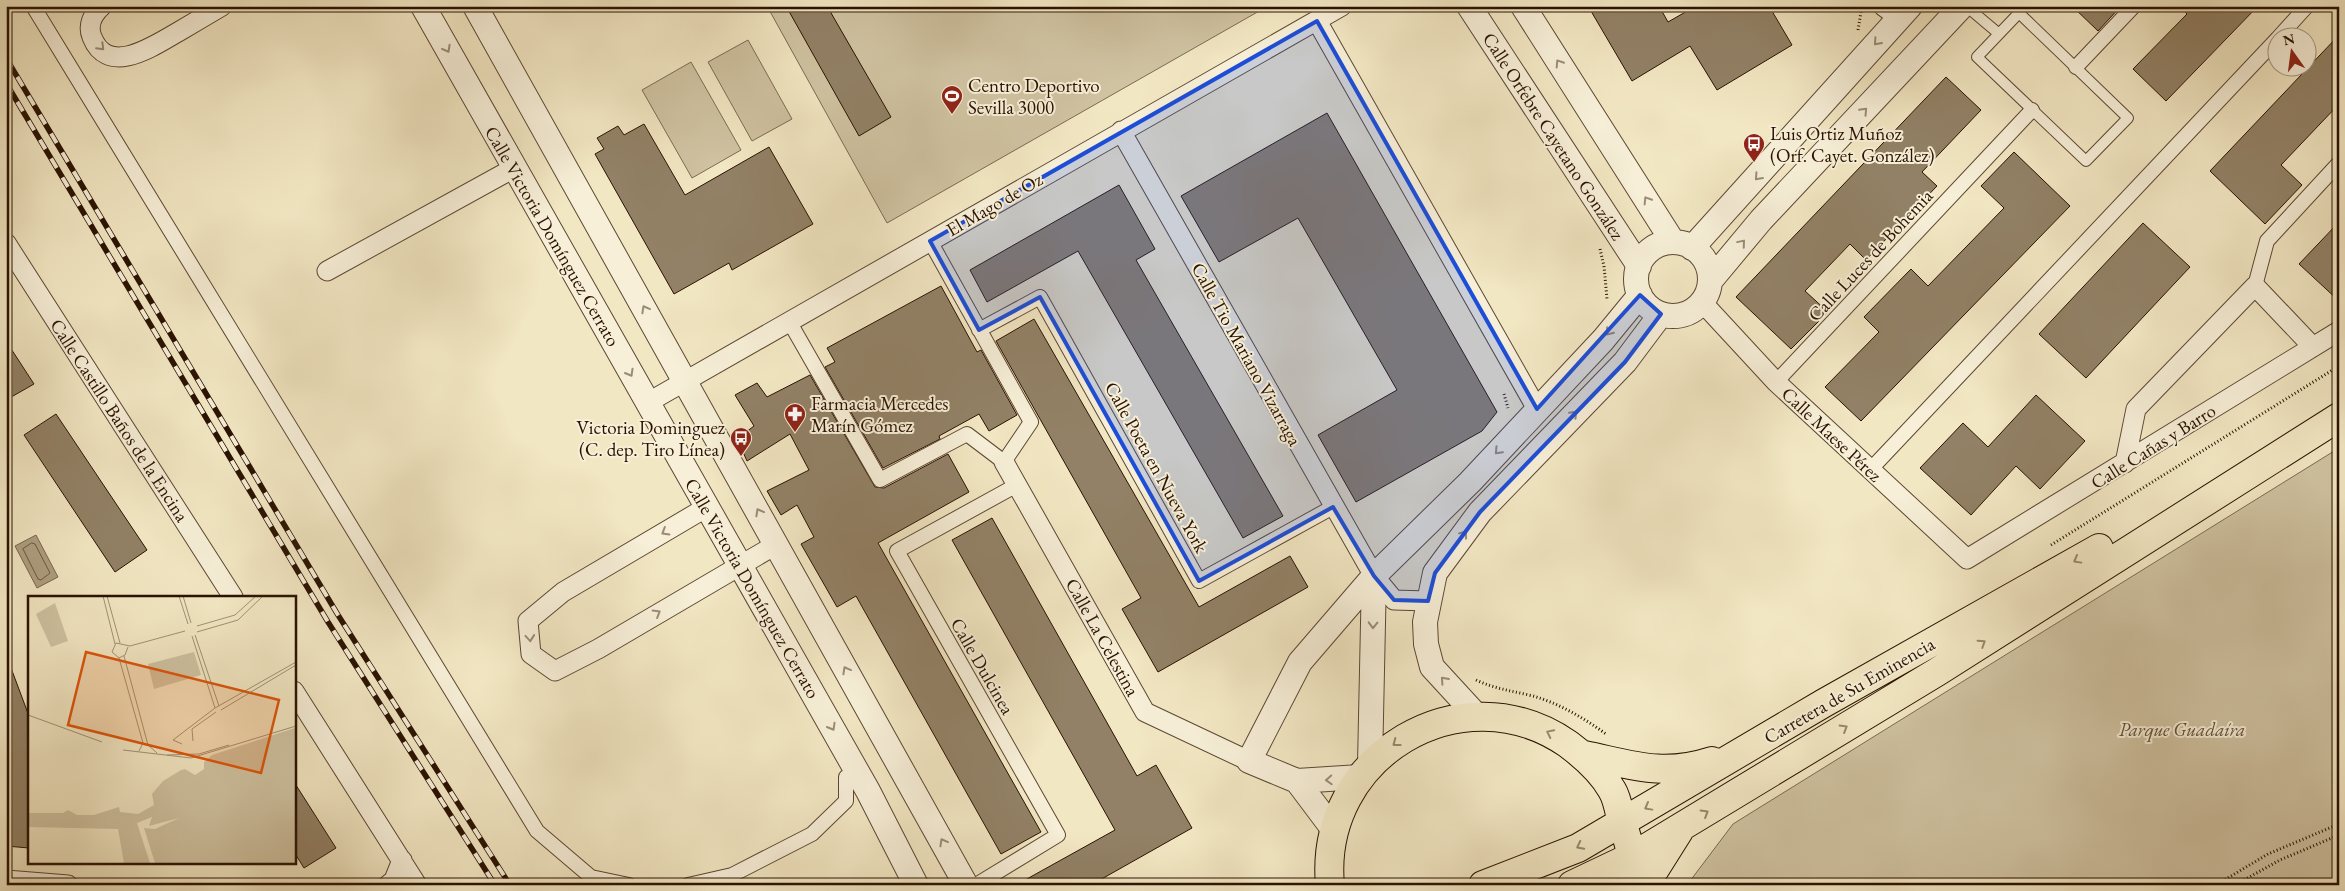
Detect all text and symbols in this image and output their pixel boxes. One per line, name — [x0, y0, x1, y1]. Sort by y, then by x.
street label: Calle Orfebre Cayetano González — [1477, 28, 1631, 246]
north arrow — [2268, 28, 2318, 78]
text: N — [2281, 29, 2297, 49]
one-way arrow — [1874, 37, 1883, 46]
one-way arrow — [95, 42, 104, 51]
one-way arrow — [441, 43, 451, 52]
one-way arrow — [1556, 60, 1565, 69]
place label: Centro Deportivo Sevilla 3000 — [968, 73, 1100, 120]
sports icon: Centro Deportivo Sevilla 3000 — [940, 84, 964, 115]
one-way arrow — [1858, 107, 1867, 116]
place label: Luis Ortiz Muñoz (Orf. Cayet. González) — [1770, 121, 1934, 168]
street label: Calle Victoria Domínguez Cerrato — [479, 122, 626, 351]
bus stop icon: Luis Ortiz Muñoz (Orf. Cayet. González) — [1742, 132, 1766, 163]
street label: El Mago de Oz — [942, 166, 1048, 242]
one-way arrow — [1754, 171, 1763, 180]
street label: Calle Luces de Bohemia — [1802, 183, 1939, 327]
one-way arrow — [1643, 197, 1653, 206]
one-way arrow — [1737, 240, 1745, 249]
street label: Calle Tio Mariano Vizarraga — [1186, 258, 1308, 451]
one-way arrow — [642, 306, 652, 315]
street label: Calle Castillo Baños de la Encina — [45, 314, 195, 527]
one-way arrow — [1606, 327, 1615, 336]
one-way arrow — [624, 368, 634, 377]
street label: Calle Poeta en Nueva York — [1099, 377, 1215, 558]
street label: Calle Maese Pérez — [1776, 381, 1888, 488]
place label: Farmacia Mercedes Marín Gómez — [811, 391, 948, 438]
street label: Calle Cañas y Barro — [2086, 398, 2221, 495]
pharmacy icon: Farmacia Mercedes Marín Gómez — [783, 402, 807, 433]
one-way arrow — [1568, 411, 1577, 420]
place label: Victoria Dominguez (C. dep. Tiro Línea) — [576, 415, 726, 462]
bus stop icon: Victoria Dominguez (C. dep. Tiro Línea) — [729, 426, 753, 457]
one-way arrow — [1495, 446, 1504, 455]
street label: Calle Victoria Domínguez Cerrato — [679, 474, 826, 703]
one-way arrow — [755, 509, 765, 518]
one-way arrow — [661, 526, 670, 536]
one-way arrow — [1458, 530, 1467, 540]
one-way arrow — [2074, 554, 2083, 564]
street label: Calle La Celestina — [1060, 574, 1145, 701]
inset map — [28, 596, 295, 864]
one-way arrow — [652, 610, 661, 620]
street label: Calle Dulcinea — [945, 613, 1021, 719]
one-way arrow — [1368, 622, 1378, 629]
street label: Carretera de Su Eminencia — [1759, 631, 1940, 750]
one-way arrow — [524, 634, 535, 642]
one-way arrow — [1976, 640, 1986, 649]
one-way arrow — [843, 666, 853, 675]
one-way arrow — [1441, 677, 1450, 686]
park label: Parque Guadaíra — [2119, 717, 2245, 743]
one-way arrow — [825, 722, 835, 731]
one-way arrow — [1838, 725, 1847, 735]
one-way arrow — [1546, 729, 1555, 740]
one-way arrow — [1392, 737, 1402, 746]
one-way arrow — [1324, 774, 1332, 785]
one-way arrow — [1644, 800, 1653, 810]
one-way arrow — [1699, 809, 1708, 819]
one-way arrow — [939, 839, 949, 848]
one-way arrow — [1576, 840, 1585, 850]

